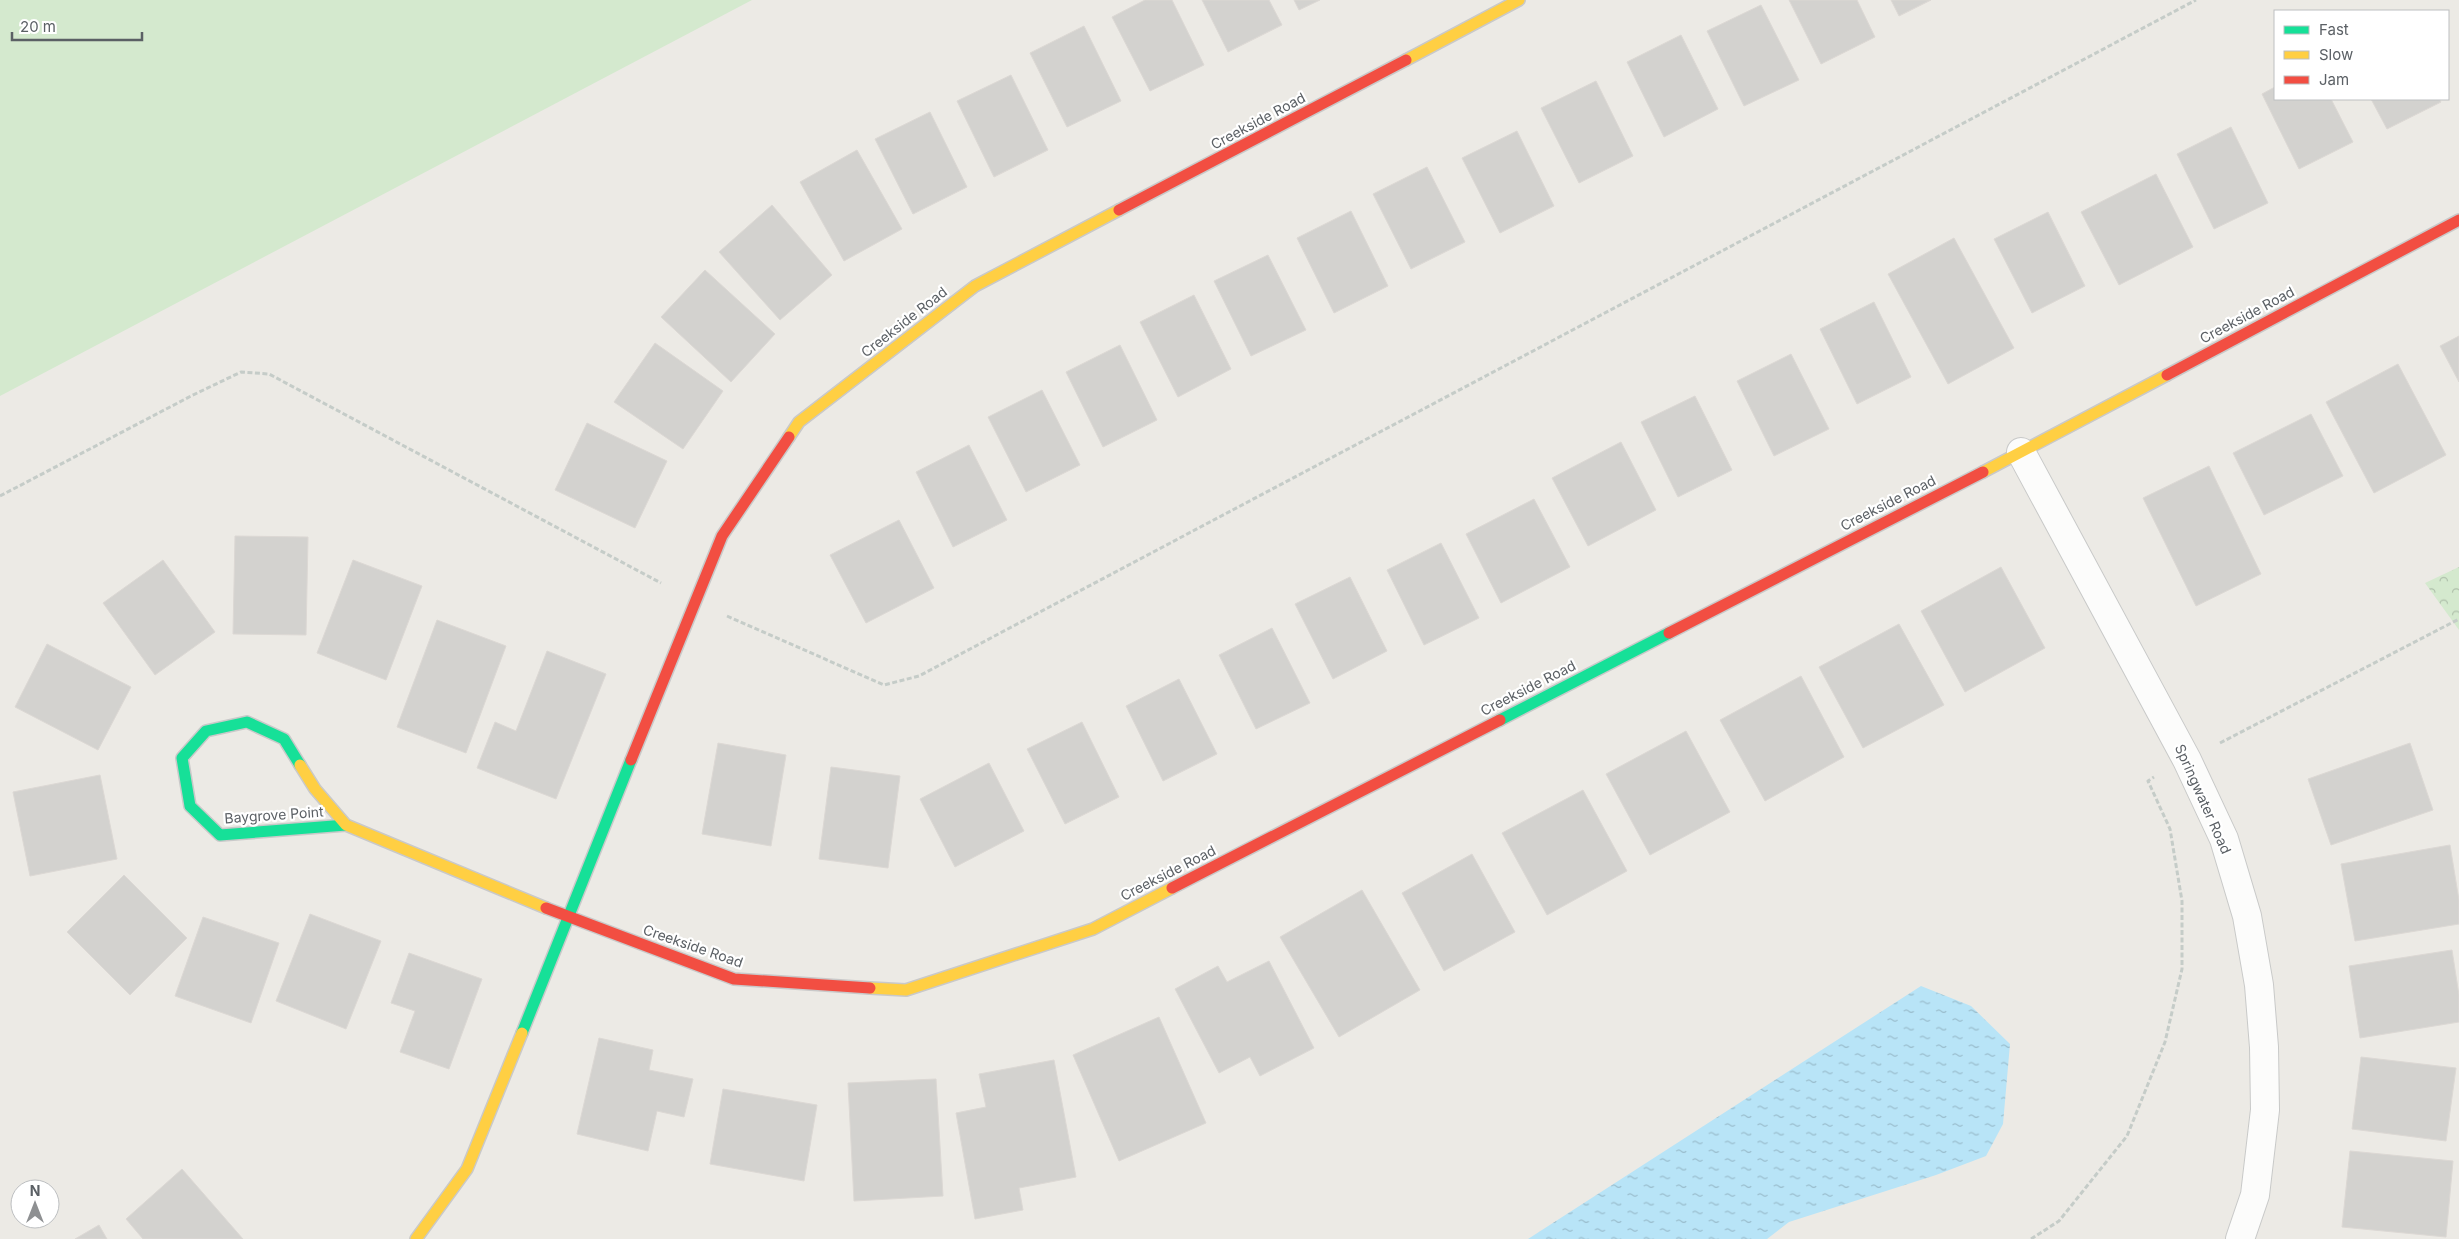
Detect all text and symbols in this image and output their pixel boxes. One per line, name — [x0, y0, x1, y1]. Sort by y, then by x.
scale bar — [12, 10, 142, 42]
legend — [2274, 10, 2449, 100]
text: 20 m — [20, 17, 56, 36]
text: Fast — [2319, 20, 2349, 39]
text: Slow — [2319, 45, 2353, 64]
text: Jam — [2319, 70, 2349, 89]
street label: Creekside Road — [1208, 89, 1308, 153]
street label: Creekside Road — [857, 283, 950, 360]
street label: Creekside Road — [2197, 283, 2297, 347]
street label: Creekside Road — [1837, 471, 1938, 534]
street label: Creekside Road — [1477, 656, 1578, 719]
street label: Springwater Road — [2172, 741, 2235, 856]
street label: Baygrove Point — [224, 803, 325, 826]
street label: Creekside Road — [1117, 841, 1218, 904]
street label: Creekside Road — [641, 920, 745, 971]
north arrow — [10, 1179, 60, 1229]
text: N — [30, 1182, 40, 1199]

